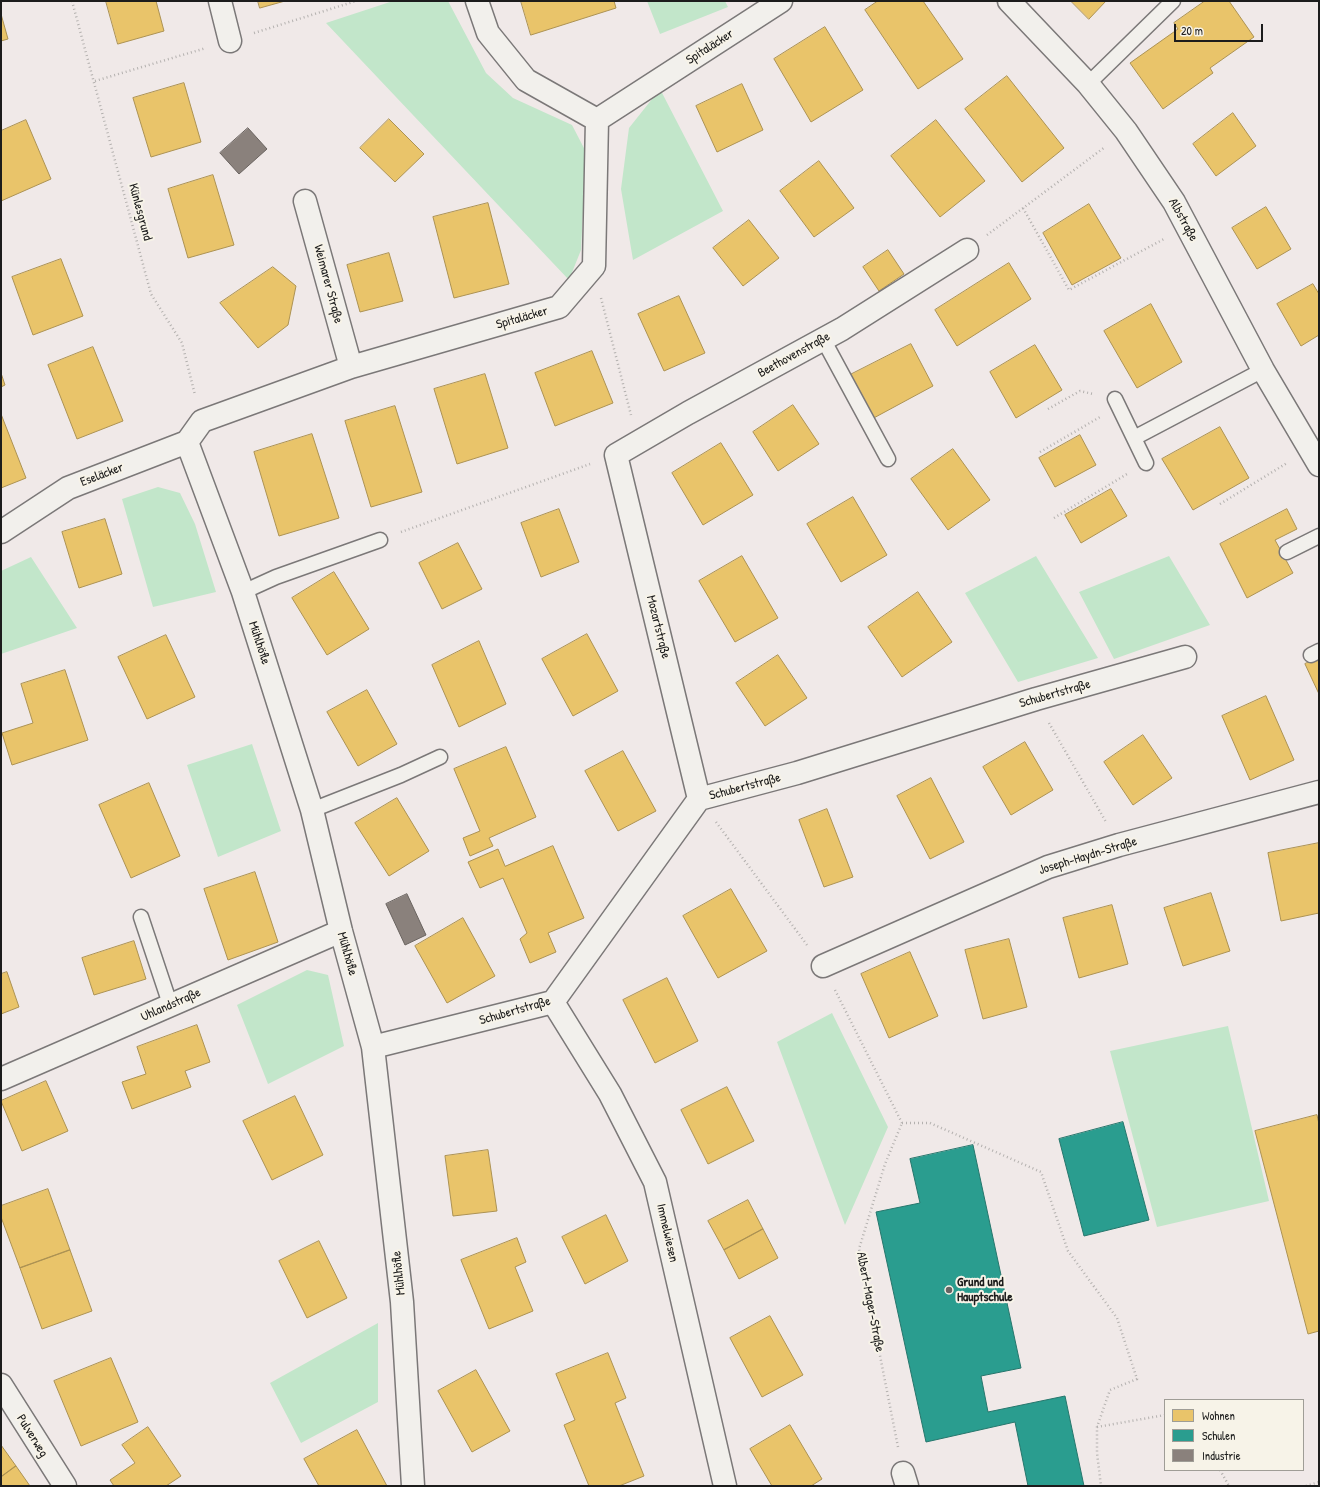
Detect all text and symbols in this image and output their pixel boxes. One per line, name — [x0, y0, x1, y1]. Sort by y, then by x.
scale bar — [1176, 16, 1265, 42]
text: 20 m — [1181, 22, 1203, 39]
street label: Spitaläcker — [683, 26, 737, 68]
street label: Künlesgrund — [125, 182, 155, 242]
street label: Albstraße — [1165, 196, 1201, 244]
street label: Weimarer Straße — [310, 243, 346, 325]
street label: Spitaläcker — [494, 303, 550, 333]
street label: Beethovenstraße — [755, 329, 833, 381]
street label: Eseläcker — [78, 460, 126, 490]
street label: Mozartstraße — [643, 594, 673, 660]
street label: Mühlhöfle — [245, 619, 273, 667]
street label: Schubertstraße — [1018, 676, 1092, 712]
street label: Schubertstraße — [708, 770, 782, 804]
street label: Joseph-Haydn-Straße — [1037, 834, 1139, 878]
street label: Mühlhöfle — [333, 931, 361, 977]
street label: Uhlandstraße — [139, 985, 203, 1025]
street label: Schubertstraße — [478, 993, 552, 1029]
street label: Immelwiesen — [653, 1202, 681, 1264]
street label: Mühlhöfle — [389, 1250, 409, 1296]
street label: Albert-Mager-Straße — [853, 1251, 887, 1353]
place label: Grund und Hauptschule — [957, 1275, 1013, 1306]
marker: Grund und Hauptschule — [944, 1285, 954, 1295]
legend — [1164, 1399, 1304, 1471]
text: Wohnen — [1202, 1407, 1235, 1424]
street label: Pulverweg — [13, 1412, 51, 1460]
text: Schulen — [1202, 1427, 1235, 1444]
text: Industrie — [1202, 1447, 1241, 1464]

